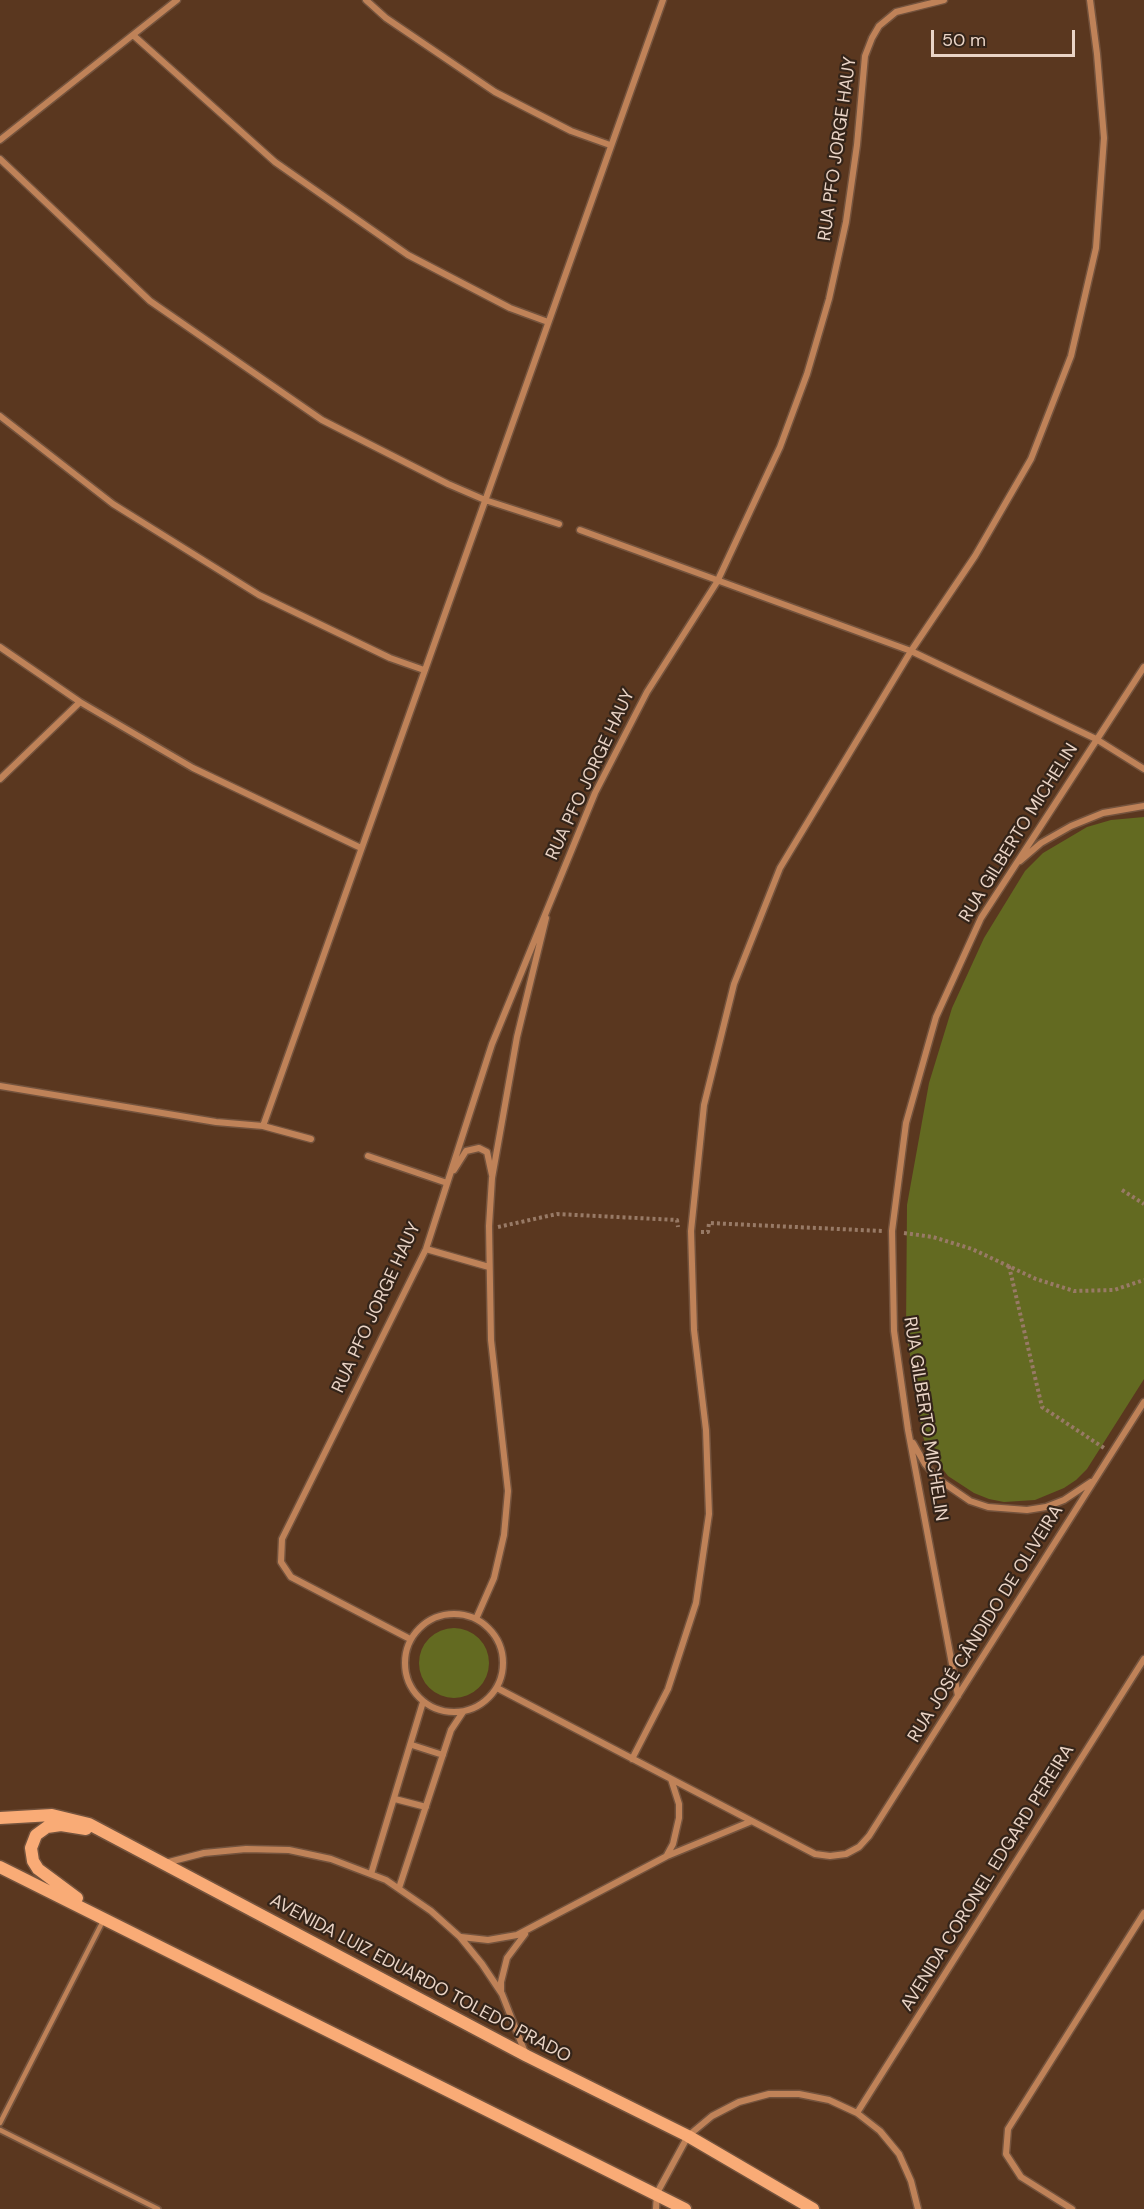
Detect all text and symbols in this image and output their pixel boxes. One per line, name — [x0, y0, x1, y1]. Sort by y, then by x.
scale bar — [934, 18, 1078, 56]
text: 50 m — [942, 28, 986, 52]
street label: RUA PFO JORGE HAUY — [814, 56, 862, 242]
street label: RUA PFO JORGE HAUY — [542, 686, 640, 864]
street label: RUA GILBERTO MICHELIN — [955, 740, 1083, 926]
street label: RUA PFO JORGE HAUY — [328, 1219, 426, 1397]
street label: RUA GILBERTO MICHELIN — [898, 1315, 952, 1523]
street label: RUA JOSÉ CÂNDIDO DE OLIVEIRA — [904, 1501, 1068, 1747]
street label: AVENIDA CORONEL EDGARD PEREIRA — [897, 1741, 1079, 2015]
street label: AVENIDA LUIZ EDUARDO TOLEDO PRADO — [266, 1890, 574, 2068]

